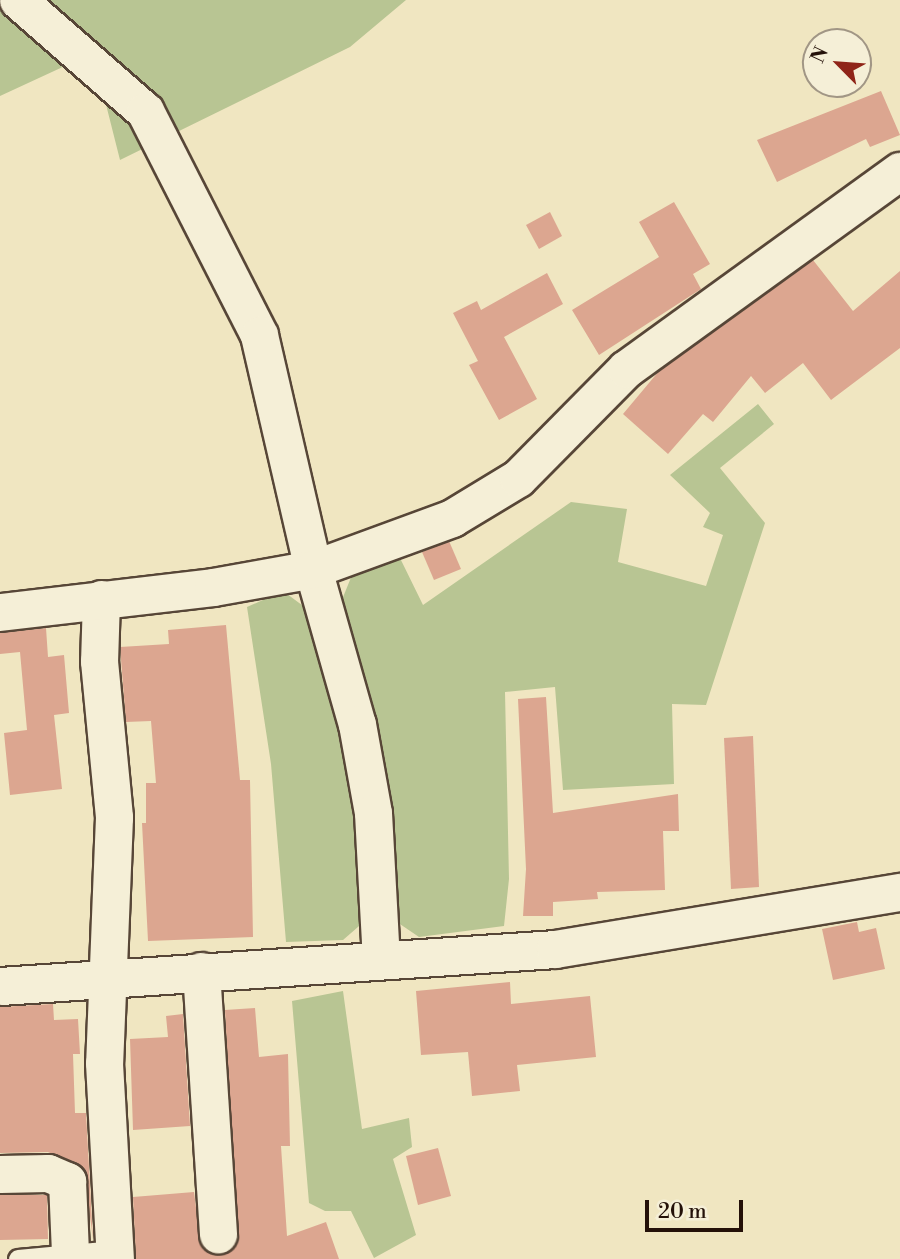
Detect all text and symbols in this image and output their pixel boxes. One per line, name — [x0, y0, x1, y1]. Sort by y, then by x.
north arrow — [802, 28, 872, 98]
text: N — [806, 43, 834, 67]
scale bar — [648, 1186, 746, 1230]
text: 20 m — [658, 1199, 707, 1225]

